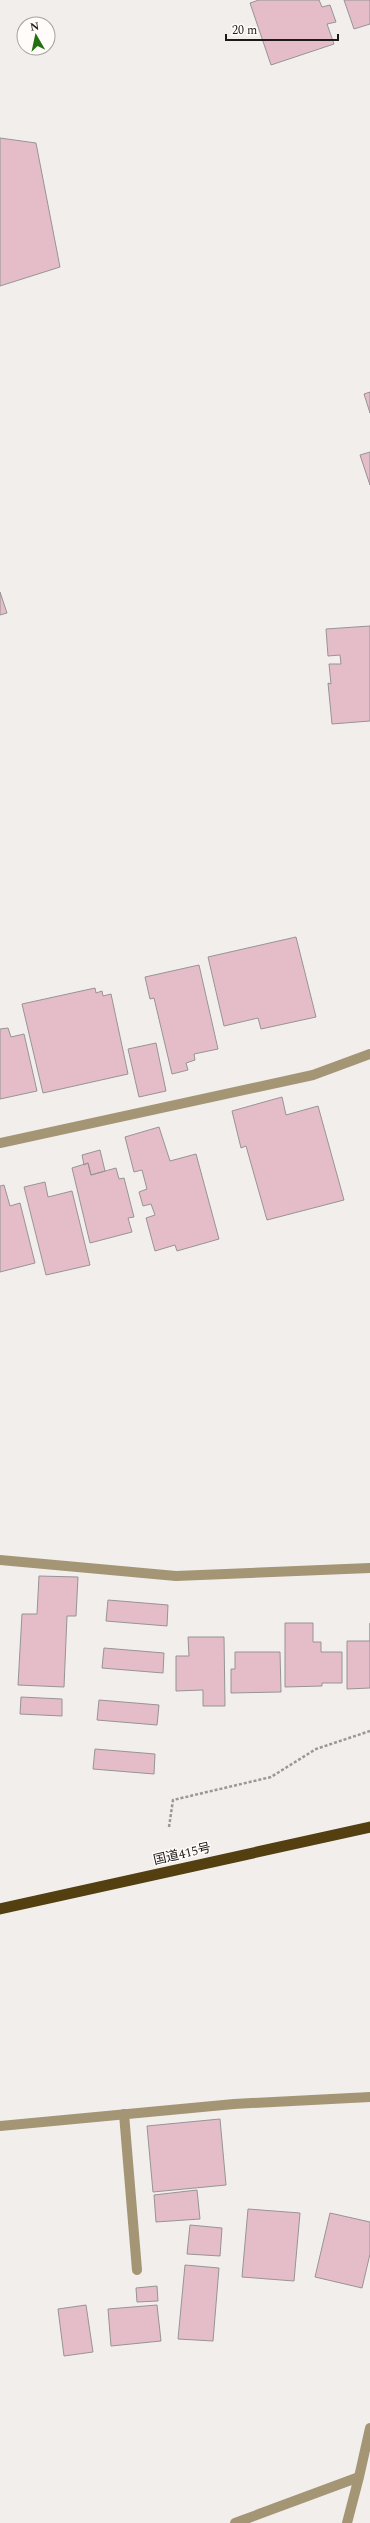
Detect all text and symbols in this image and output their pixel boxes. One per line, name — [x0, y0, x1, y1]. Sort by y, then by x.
north arrow — [16, 16, 56, 56]
scale bar — [226, 16, 338, 42]
text: N — [29, 18, 40, 36]
text: 20 m — [232, 21, 257, 40]
street label: 国道415号 — [151, 1838, 213, 1870]

